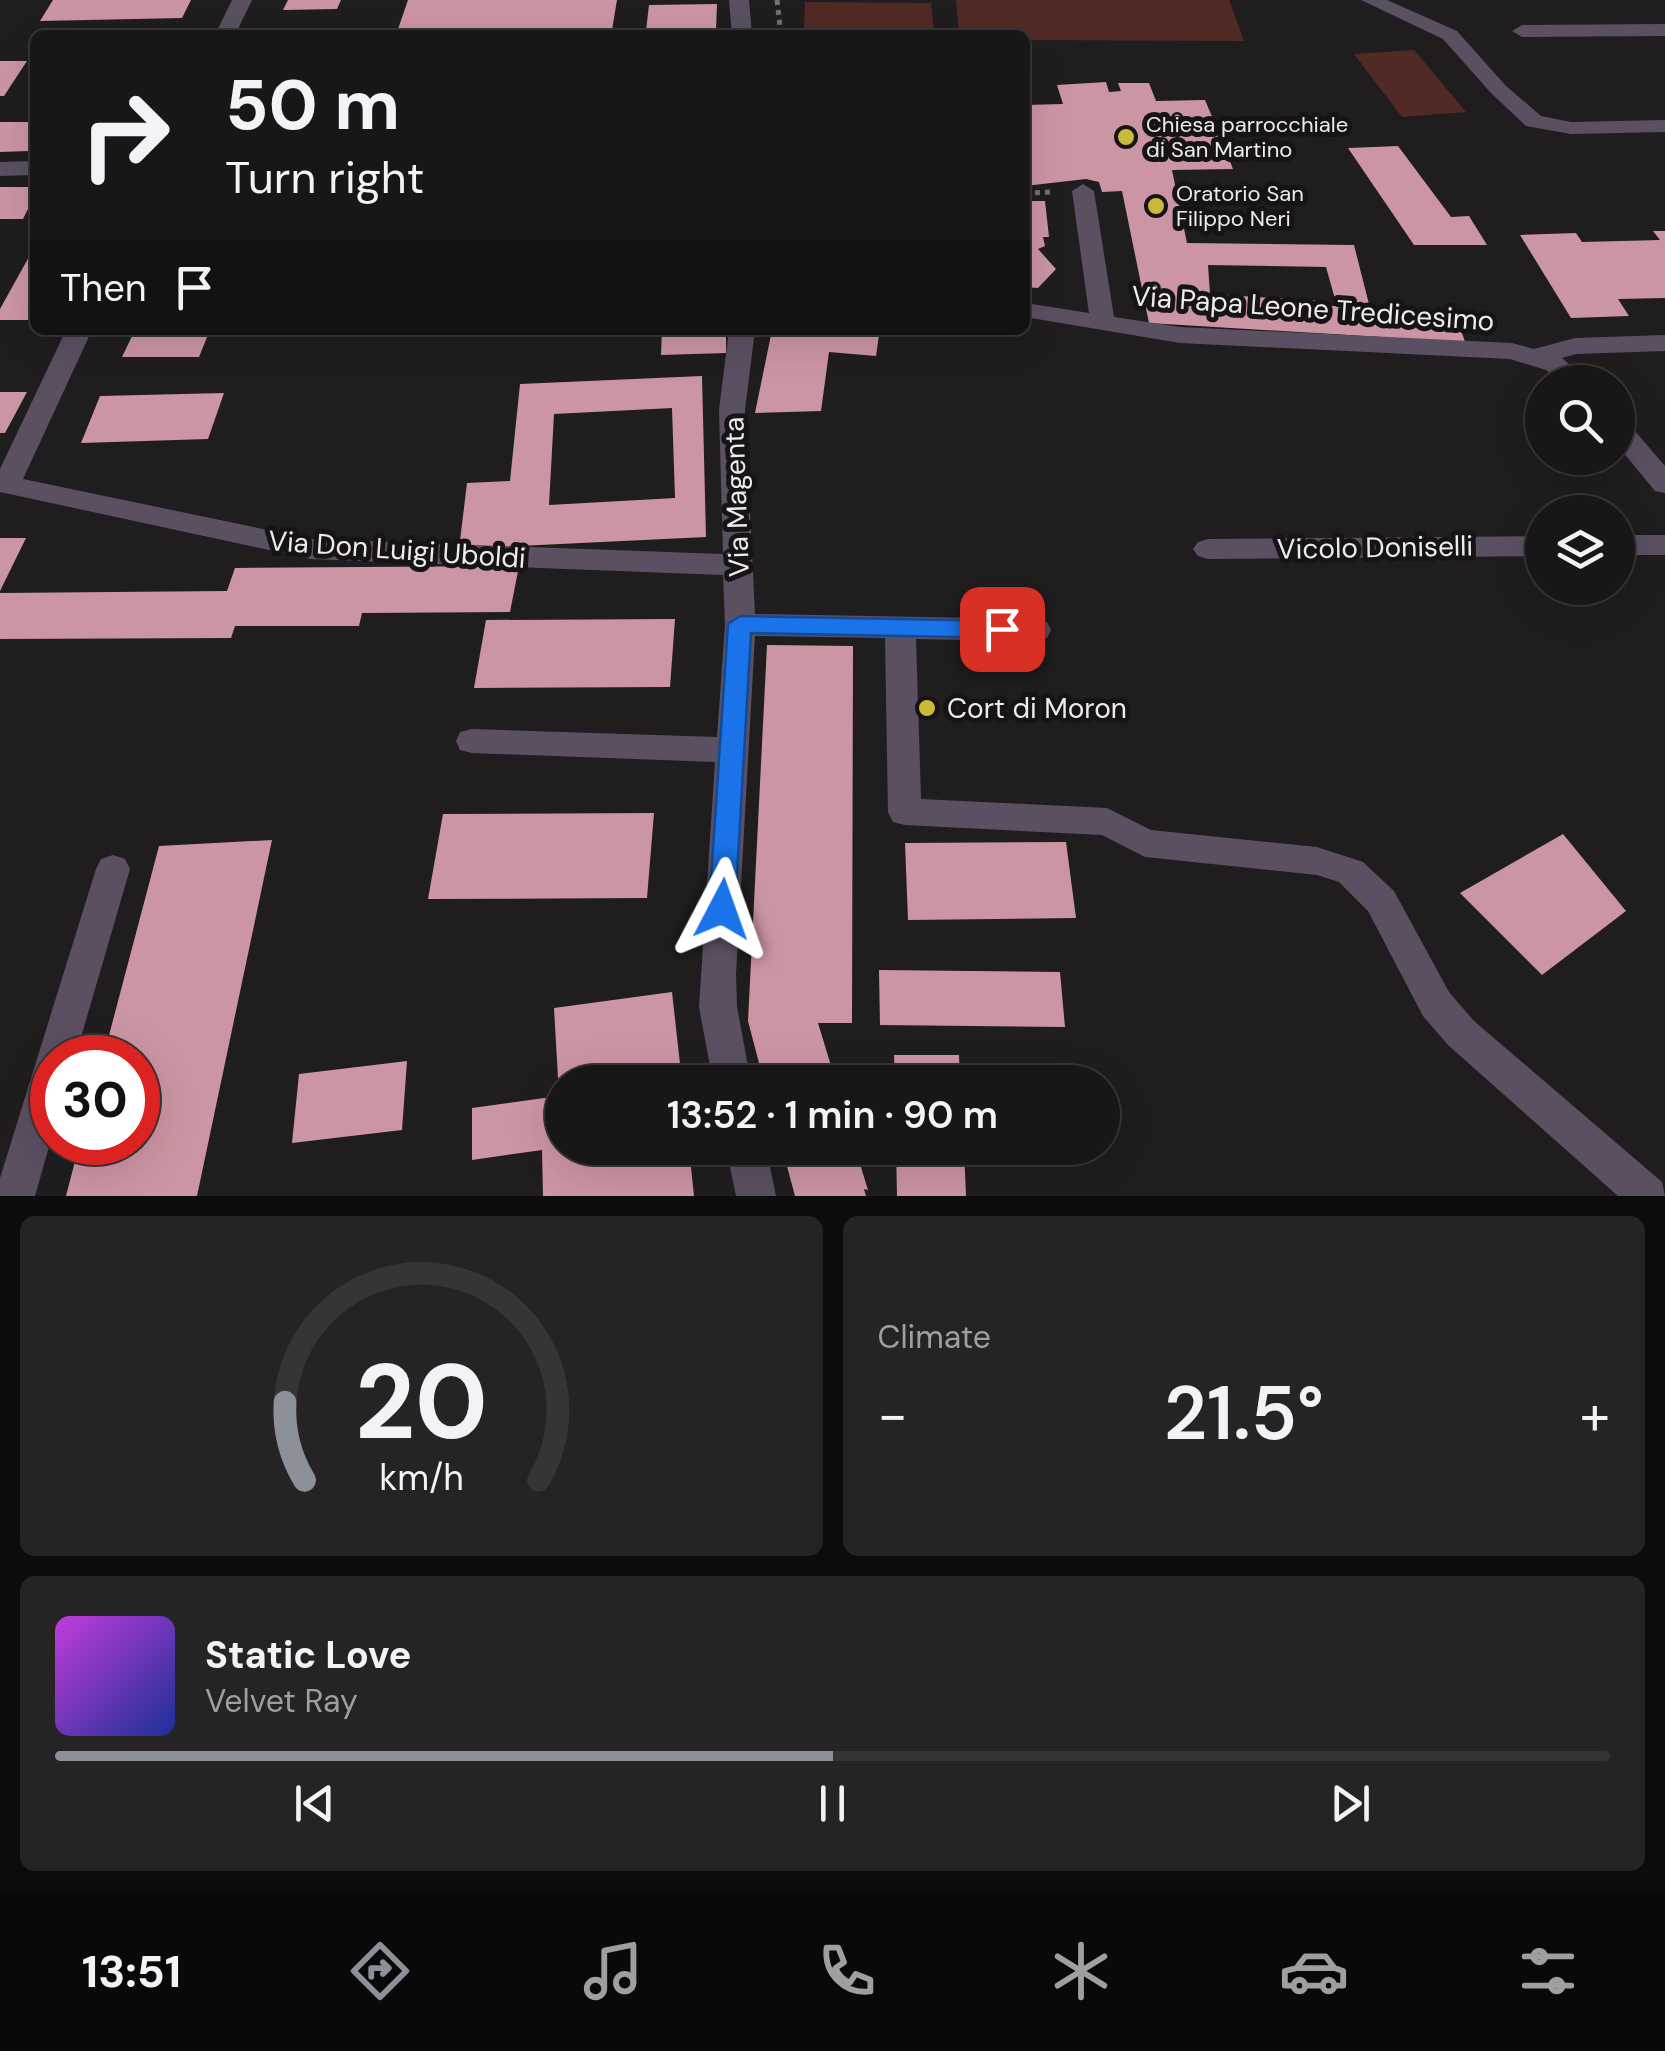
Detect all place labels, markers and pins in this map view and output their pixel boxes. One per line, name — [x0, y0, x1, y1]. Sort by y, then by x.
place label: Chiesa parrocchiale di San Martino — [1146, 110, 1348, 164]
marker: Chiesa parrocchiale di San Martino — [1115, 126, 1137, 148]
place label: Oratorio San Filippo Neri — [1176, 179, 1304, 233]
marker: Oratorio San Filippo Neri — [1145, 195, 1167, 217]
pin — [960, 587, 1045, 672]
place label: Cort di Moron — [947, 690, 1127, 727]
marker: Cort di Moron — [916, 697, 938, 719]

